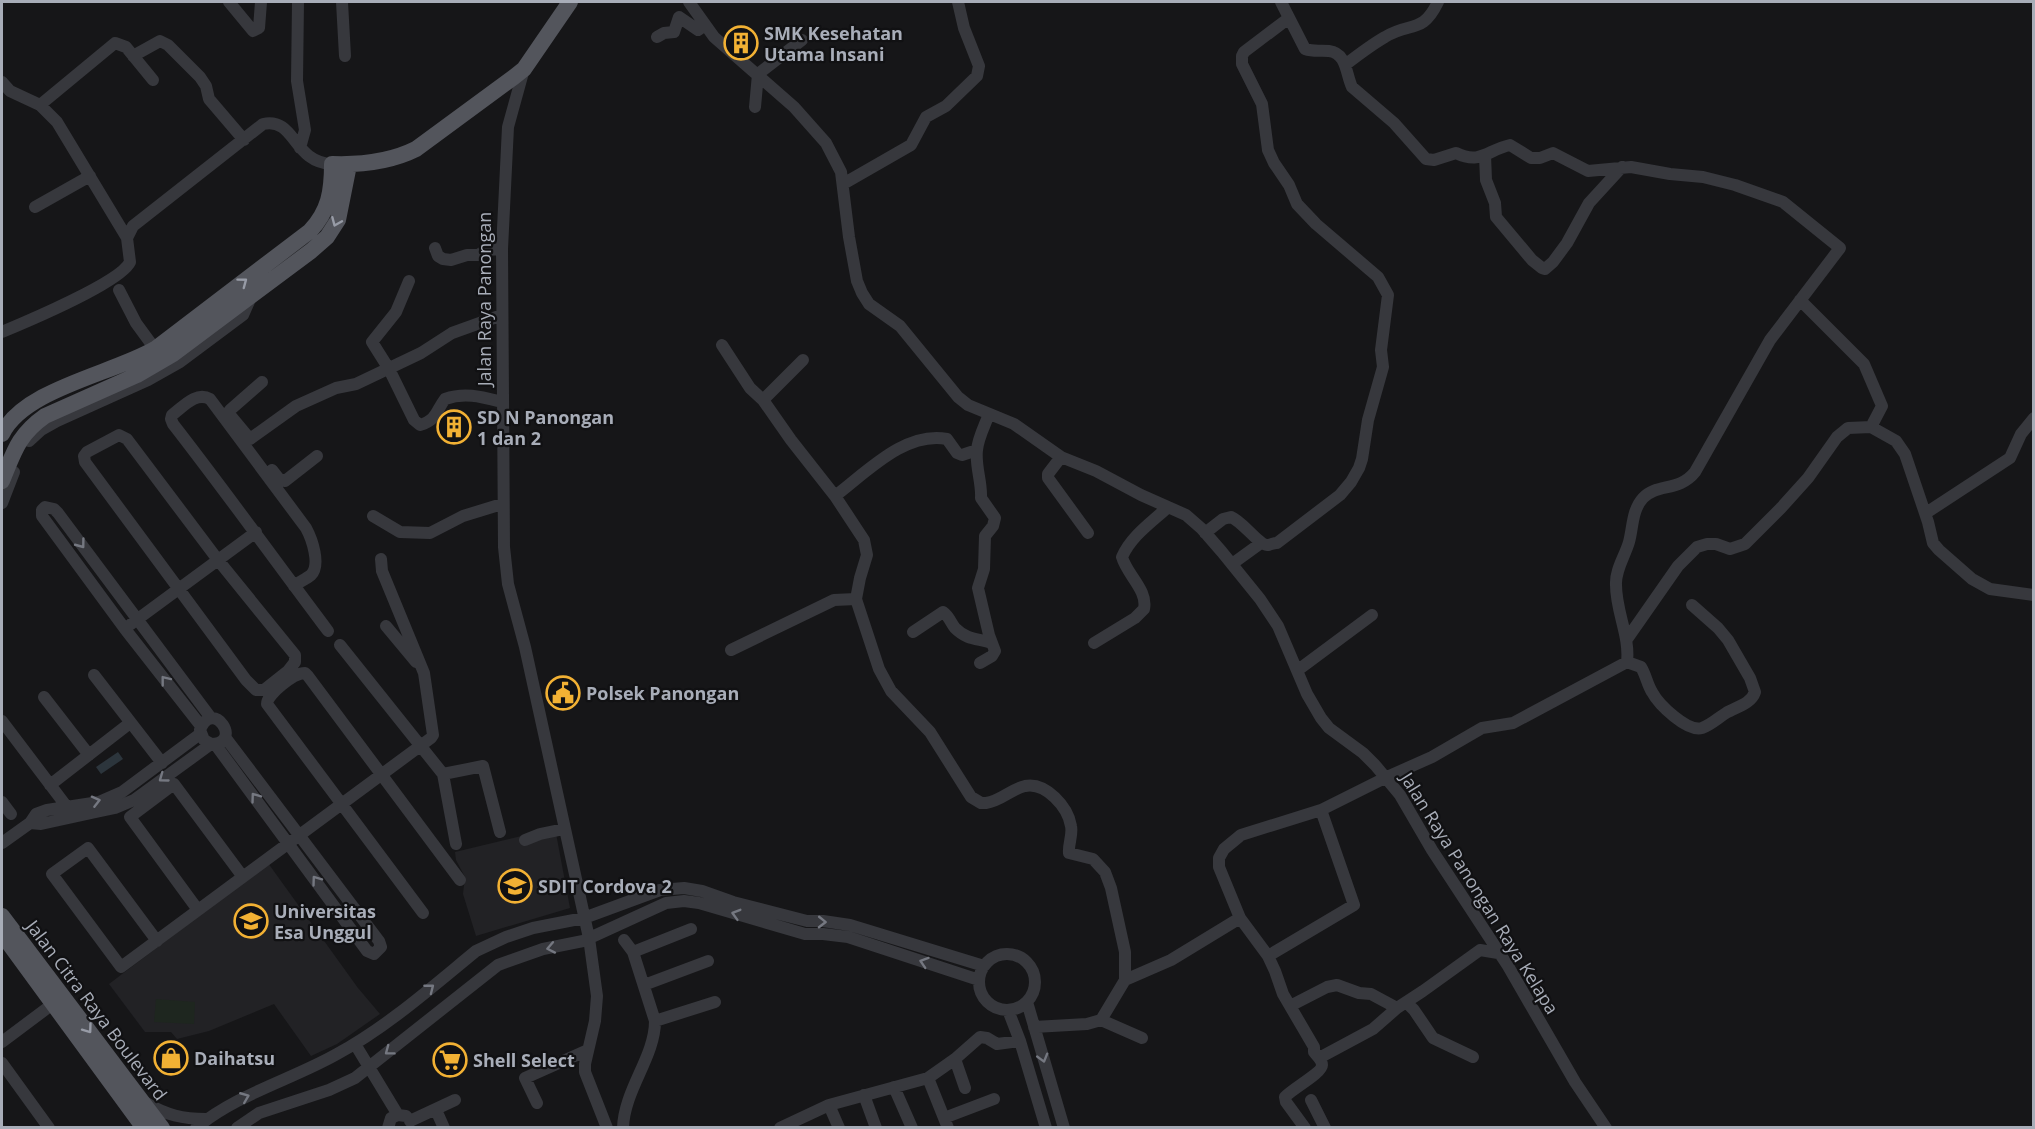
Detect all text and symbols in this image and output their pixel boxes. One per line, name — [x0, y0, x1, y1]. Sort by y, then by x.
place label: SMK Kesehatan Utama Insani — [764, 21, 903, 66]
building icon: SMK Kesehatan Utama Insani — [723, 25, 759, 61]
street label: Jalan Raya Panongan — [472, 212, 496, 388]
one-way arrow — [331, 215, 343, 226]
one-way arrow — [236, 278, 247, 289]
place label: SD N Panongan 1 dan 2 — [477, 405, 614, 450]
building icon: SD N Panongan 1 dan 2 — [436, 409, 472, 445]
one-way arrow — [74, 538, 85, 549]
public building icon: Polsek Panongan — [545, 675, 581, 711]
one-way arrow — [162, 676, 173, 687]
place label: Polsek Panongan — [586, 681, 739, 705]
street label: Jalan Raya Panongan Raya Kelapa — [1394, 766, 1565, 1018]
one-way arrow — [159, 771, 170, 782]
one-way arrow — [251, 793, 262, 804]
one-way arrow — [91, 796, 101, 809]
school or university icon: SDIT Cordova 2 — [497, 868, 533, 904]
place label: SDIT Cordova 2 — [538, 874, 672, 898]
one-way arrow — [312, 876, 323, 887]
place label: Universitas Esa Unggul — [274, 899, 376, 944]
school or university icon: Universitas Esa Unggul — [233, 903, 269, 939]
one-way arrow — [731, 909, 742, 921]
street label: Jalan Citra Raya Boulevard — [20, 913, 173, 1105]
one-way arrow — [817, 915, 826, 928]
one-way arrow — [547, 941, 557, 954]
one-way arrow — [919, 956, 930, 969]
one-way arrow — [423, 984, 434, 995]
one-way arrow — [81, 1023, 92, 1034]
shop icon: Daihatsu — [153, 1040, 189, 1076]
supermarket icon: Shell Select — [432, 1042, 468, 1078]
one-way arrow — [385, 1044, 396, 1055]
place label: Daihatsu — [194, 1046, 275, 1070]
place label: Shell Select — [473, 1048, 575, 1072]
one-way arrow — [1036, 1053, 1049, 1063]
one-way arrow — [239, 1092, 250, 1104]

